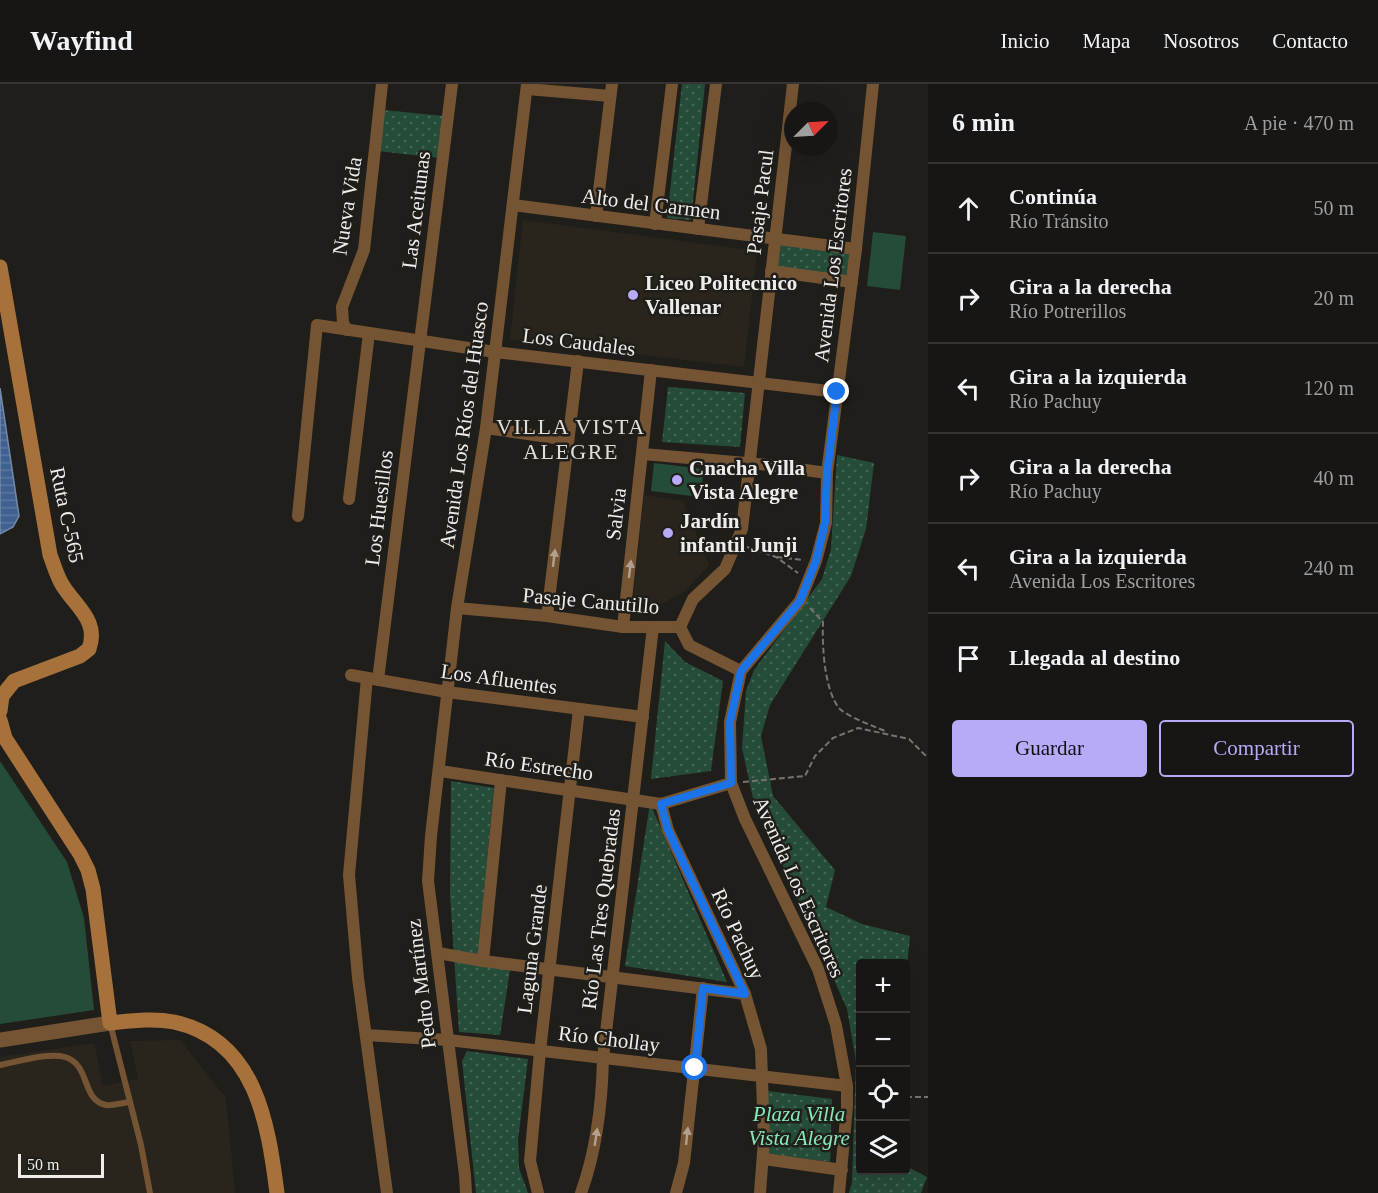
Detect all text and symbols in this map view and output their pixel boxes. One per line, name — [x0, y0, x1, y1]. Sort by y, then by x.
text: Wayfind — [30, 25, 133, 56]
text: Inicio — [1001, 29, 1050, 53]
text: Mapa — [1083, 29, 1130, 53]
text: Nosotros — [1163, 29, 1239, 53]
text: Contacto — [1272, 29, 1348, 53]
north arrow — [784, 102, 838, 156]
text: 6 min — [952, 108, 1015, 137]
text: A pie · 470 m — [1244, 112, 1354, 134]
street label: Pasaje Pacul — [742, 148, 778, 256]
street label: Las Aceitunas — [397, 150, 435, 270]
street label: Nueva Vida — [327, 154, 367, 257]
street label: Avenida Los Escritores — [809, 166, 857, 364]
street label: Alto del Carmen — [580, 184, 722, 225]
text: Continúa — [1009, 184, 1097, 209]
icon: ahead — [952, 192, 985, 225]
text: 50 m — [1313, 197, 1354, 219]
text: Río Tránsito — [1009, 210, 1108, 232]
place label: Liceo Politecnico Vallenar — [645, 271, 797, 319]
text: Gira a la derecha — [1009, 274, 1172, 299]
icon: right — [952, 282, 985, 315]
text: 20 m — [1313, 287, 1354, 309]
marker: Liceo Politecnico Vallenar — [626, 288, 640, 302]
street label: Avenida Los Ríos del Huasco — [435, 300, 493, 550]
text: Río Potrerillos — [1009, 300, 1126, 322]
street label: Los Caudales — [521, 323, 637, 361]
text: Gira a la izquierda — [1009, 364, 1187, 389]
icon: left — [952, 372, 985, 405]
text: 120 m — [1303, 377, 1354, 399]
route end — [823, 378, 849, 404]
text: Río Pachuy — [1009, 390, 1102, 412]
district label: VILLA VISTA ALEGRE — [496, 414, 646, 464]
street label: Los Huesillos — [360, 449, 398, 567]
text: Gira a la derecha — [1009, 454, 1172, 479]
place label: Cnacha Villa Vista Alegre — [689, 456, 806, 504]
icon: right — [952, 462, 985, 495]
street label: Ruta C-565 — [45, 465, 89, 565]
text: 40 m — [1313, 467, 1354, 489]
marker: Cnacha Villa Vista Alegre — [670, 473, 684, 487]
text: Río Pachuy — [1009, 480, 1102, 502]
street label: Salvia — [601, 486, 631, 542]
place label: Jardín infantil Junji — [680, 509, 797, 557]
marker: Jardín infantil Junji — [661, 526, 675, 540]
text: Gira a la izquierda — [1009, 544, 1187, 569]
one-way arrow — [549, 549, 559, 568]
icon: left — [952, 552, 985, 585]
text: 240 m — [1303, 557, 1354, 579]
one-way arrow — [625, 559, 634, 578]
text: Avenida Los Escritores — [1009, 570, 1195, 592]
street label: Pasaje Canutillo — [522, 583, 660, 619]
icon: arrive — [952, 642, 985, 675]
text: Llegada al destino — [1009, 645, 1180, 670]
street label: Los Afluentes — [439, 659, 559, 699]
button: Guardar — [952, 720, 1147, 777]
button: Compartir — [1159, 720, 1354, 777]
street label: Río Estrecho — [483, 747, 595, 785]
street label: Avenida Los Escritores — [748, 793, 850, 981]
street label: Río Las Tres Quebradas — [577, 807, 625, 1011]
street label: Laguna Grande — [512, 883, 552, 1015]
street label: Río Pachuy — [707, 885, 770, 984]
street label: Pedro Martínez — [401, 918, 441, 1050]
map controls — [856, 959, 910, 1175]
button: + — [856, 959, 910, 1013]
button: − — [856, 1013, 910, 1067]
street label: Río Chollay — [557, 1021, 662, 1057]
route start — [681, 1054, 707, 1080]
button: locate — [856, 1067, 910, 1121]
park label: Plaza Villa Vista Alegre — [748, 1102, 850, 1150]
button: layers — [856, 1121, 910, 1175]
one-way arrow — [682, 1126, 692, 1145]
one-way arrow — [592, 1127, 601, 1146]
scale bar — [18, 1151, 104, 1178]
text: 50 m — [27, 1156, 59, 1173]

